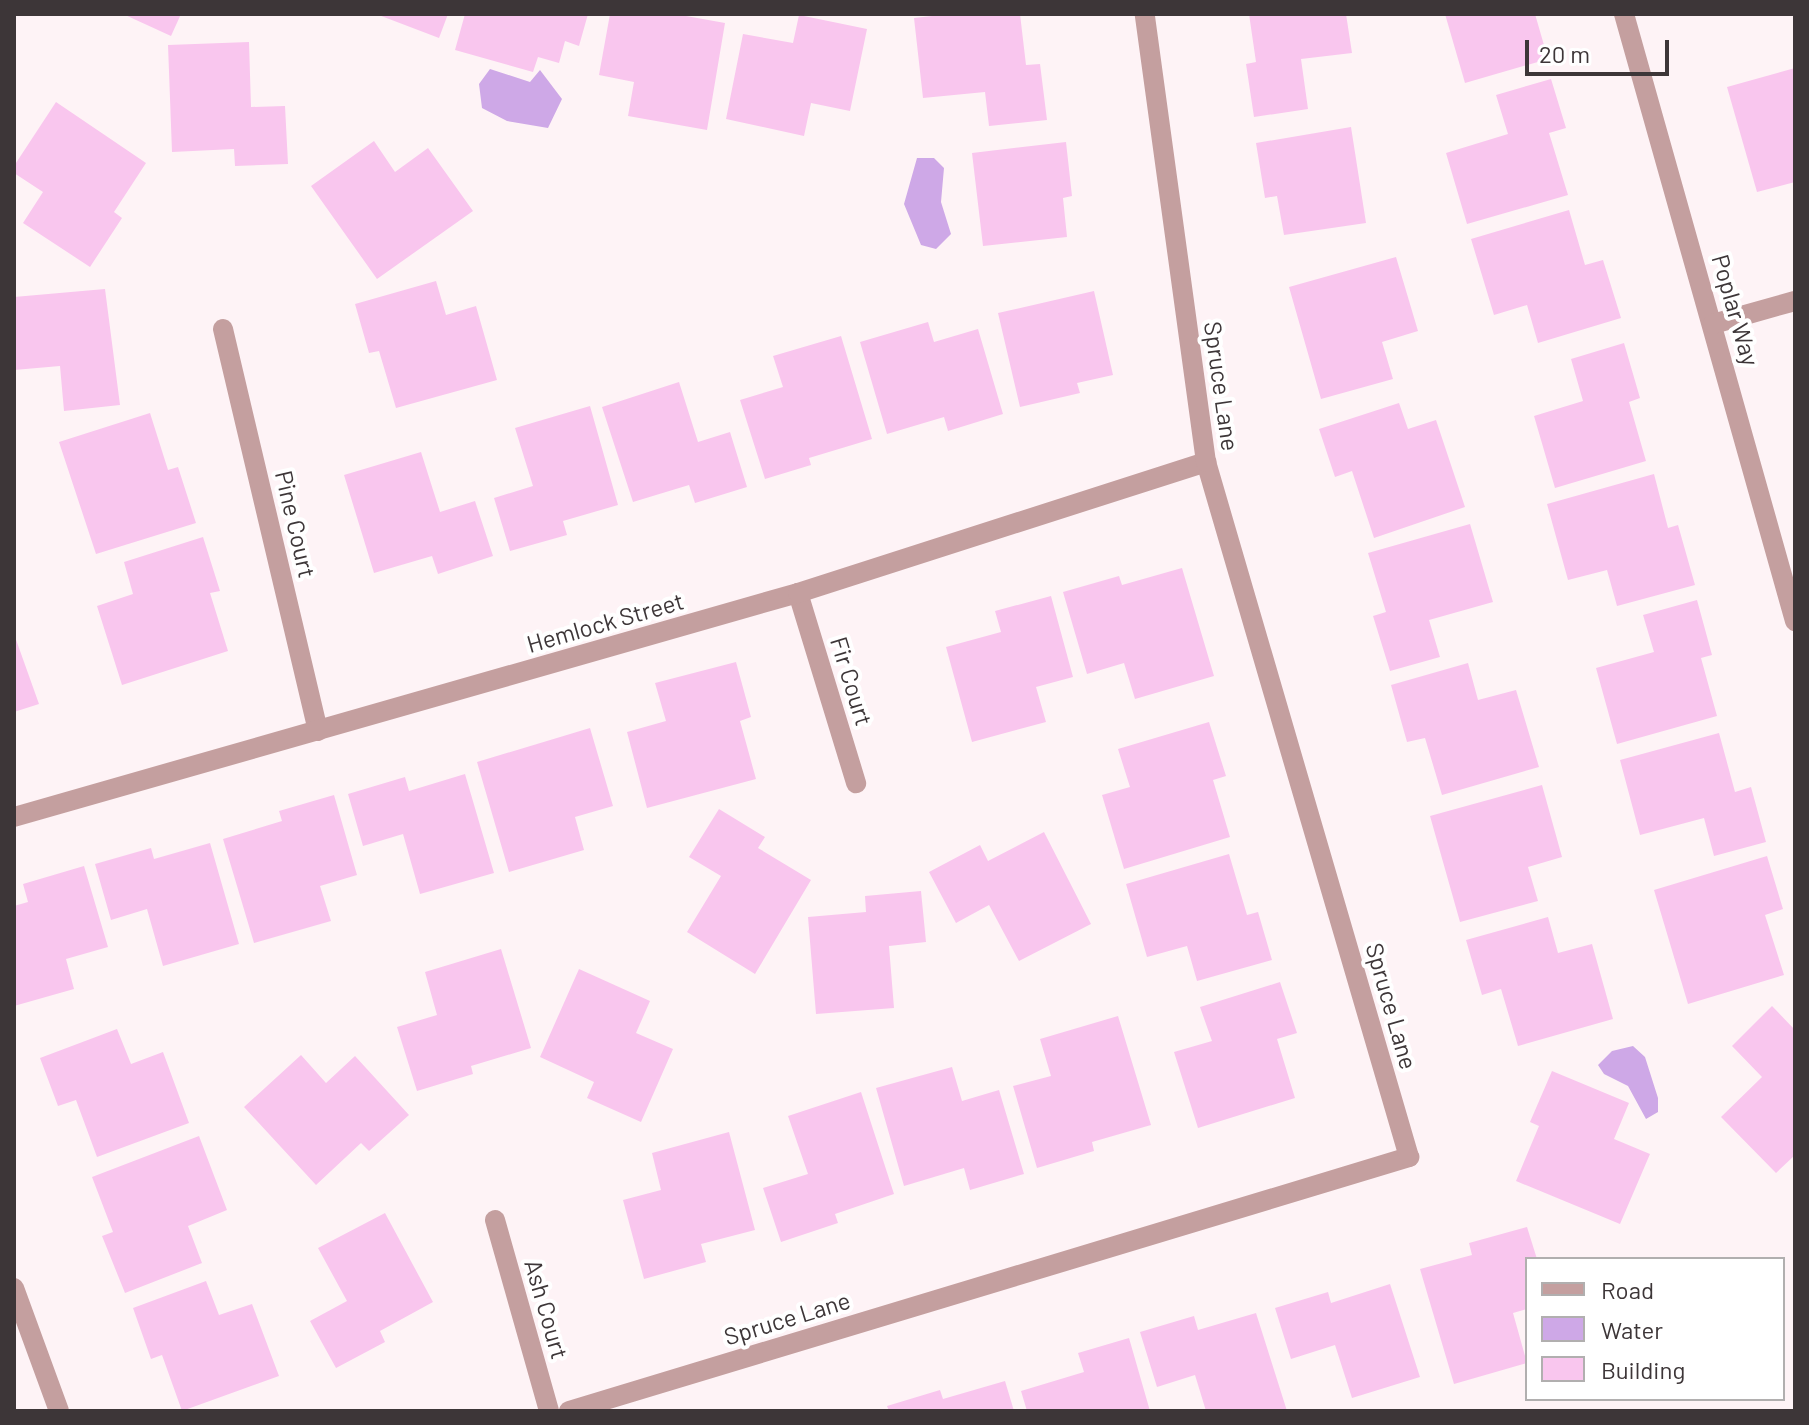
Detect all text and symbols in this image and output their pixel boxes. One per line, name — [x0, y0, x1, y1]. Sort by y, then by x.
scale bar — [1529, 24, 1673, 74]
text: 20 m — [1539, 39, 1590, 68]
street label: Poplar Way — [1706, 251, 1766, 369]
street label: Spruce Lane — [1199, 319, 1245, 453]
street label: Pine Court — [270, 468, 322, 580]
street label: Hemlock Street — [523, 586, 687, 658]
street label: Fir Court — [825, 633, 879, 729]
street label: Spruce Lane — [1360, 939, 1424, 1073]
street label: Ash Court — [519, 1256, 575, 1362]
legend — [1525, 1257, 1785, 1401]
text: Road — [1601, 1275, 1654, 1304]
street label: Spruce Lane — [720, 1285, 854, 1351]
text: Water — [1601, 1315, 1663, 1344]
text: Building — [1601, 1355, 1685, 1384]

